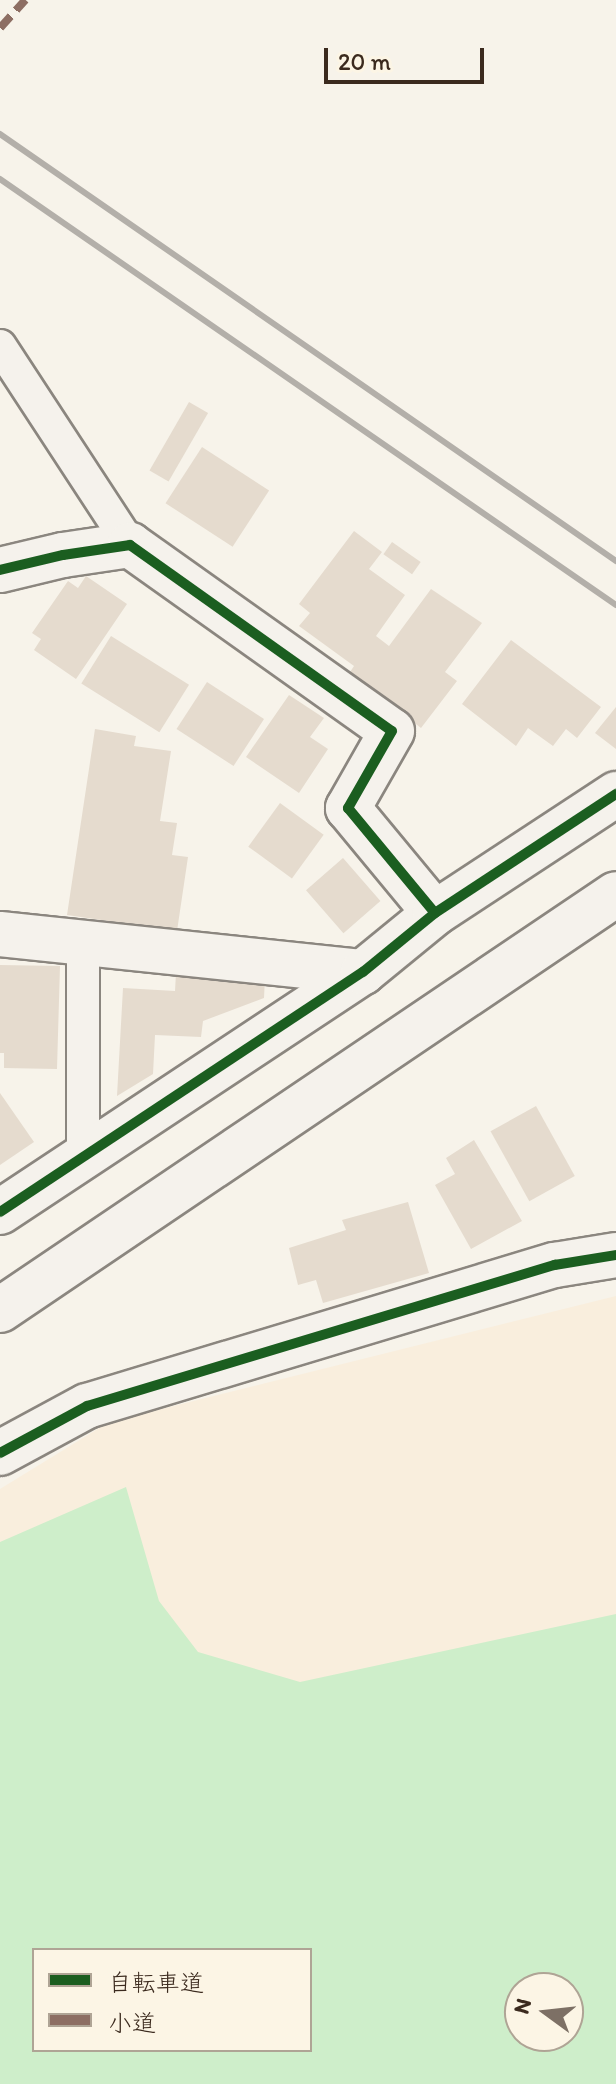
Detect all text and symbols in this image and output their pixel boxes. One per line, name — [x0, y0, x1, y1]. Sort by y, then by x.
scale bar — [328, 32, 488, 82]
text: 20 m — [338, 47, 391, 76]
legend — [32, 1948, 312, 2052]
text: 自転車道 — [108, 1968, 204, 1997]
north arrow — [504, 1972, 584, 2052]
text: N — [507, 1996, 537, 2017]
text: 小道 — [108, 2008, 156, 2037]

